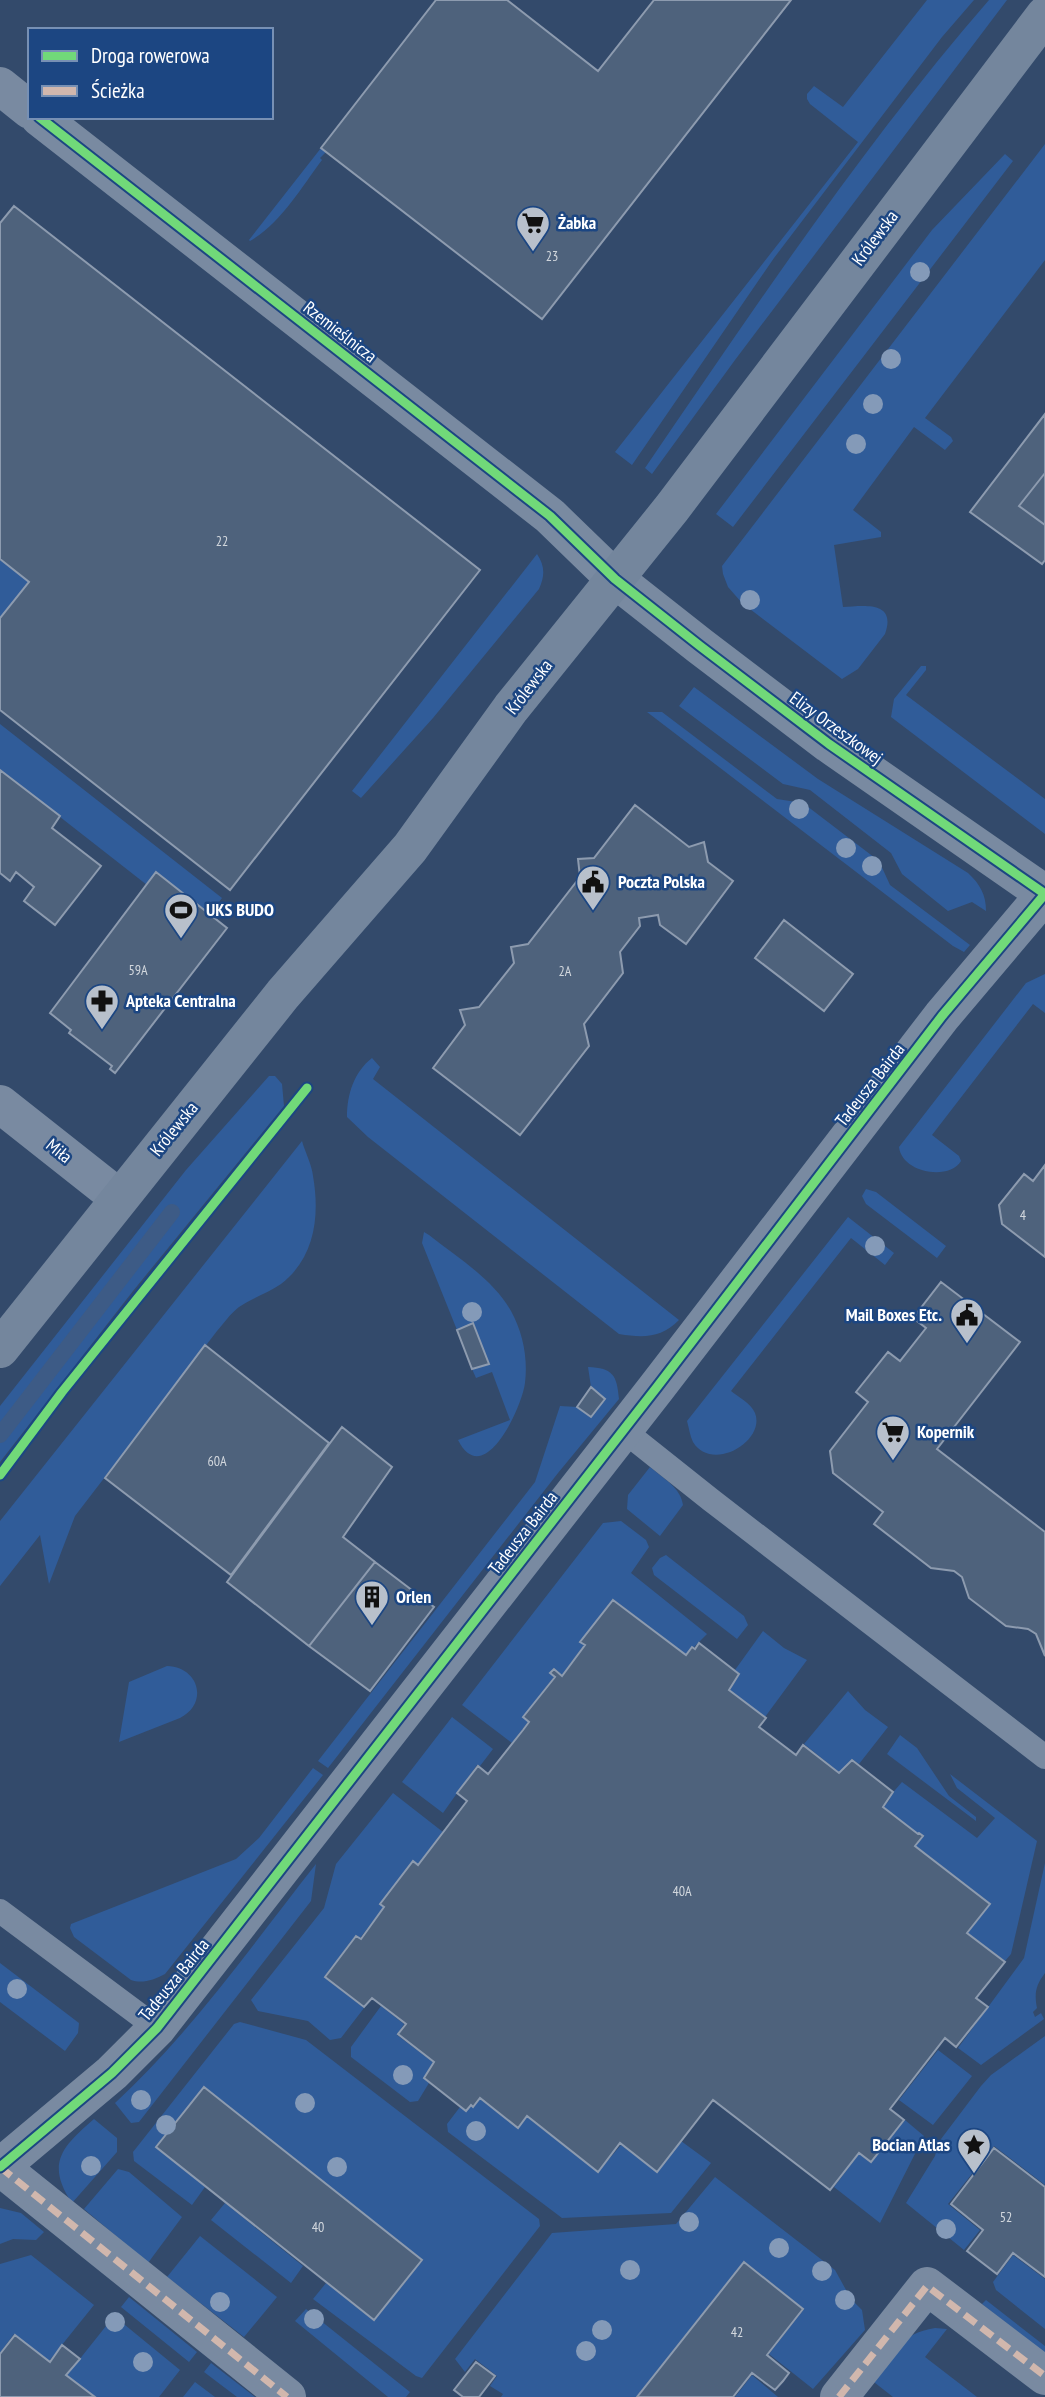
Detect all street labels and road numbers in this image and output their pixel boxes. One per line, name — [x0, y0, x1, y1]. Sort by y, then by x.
street label: Królewska — [846, 205, 903, 270]
street label: Rzemieślnicza — [299, 296, 382, 367]
street label: Królewska — [500, 655, 557, 719]
street label: Elizy Orzeszkowej — [785, 686, 887, 769]
street label: Tadeusza Bairda — [830, 1038, 909, 1131]
street label: Królewska — [145, 1097, 203, 1161]
street label: Miła — [42, 1133, 77, 1168]
street label: Tadeusza Bairda — [483, 1486, 562, 1579]
street label: Tadeusza Bairda — [133, 1934, 214, 2026]

